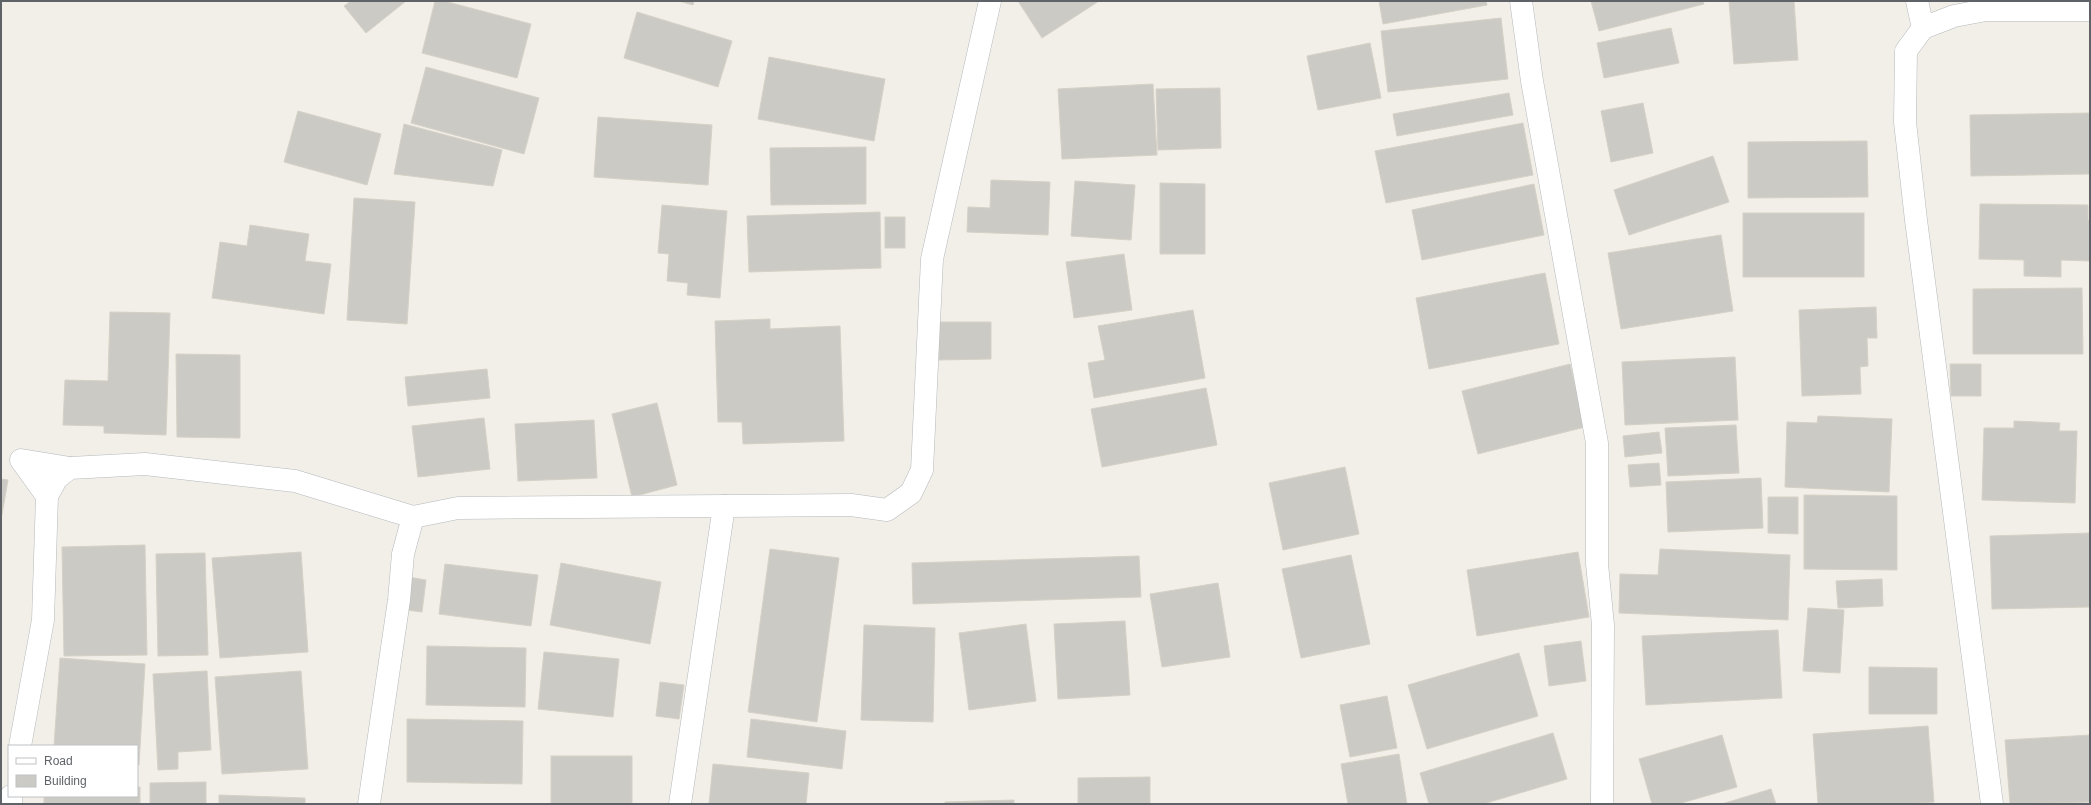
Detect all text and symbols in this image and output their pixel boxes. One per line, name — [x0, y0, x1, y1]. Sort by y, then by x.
legend — [8, 745, 138, 797]
text: Road — [44, 754, 73, 768]
text: Building — [44, 774, 87, 788]

